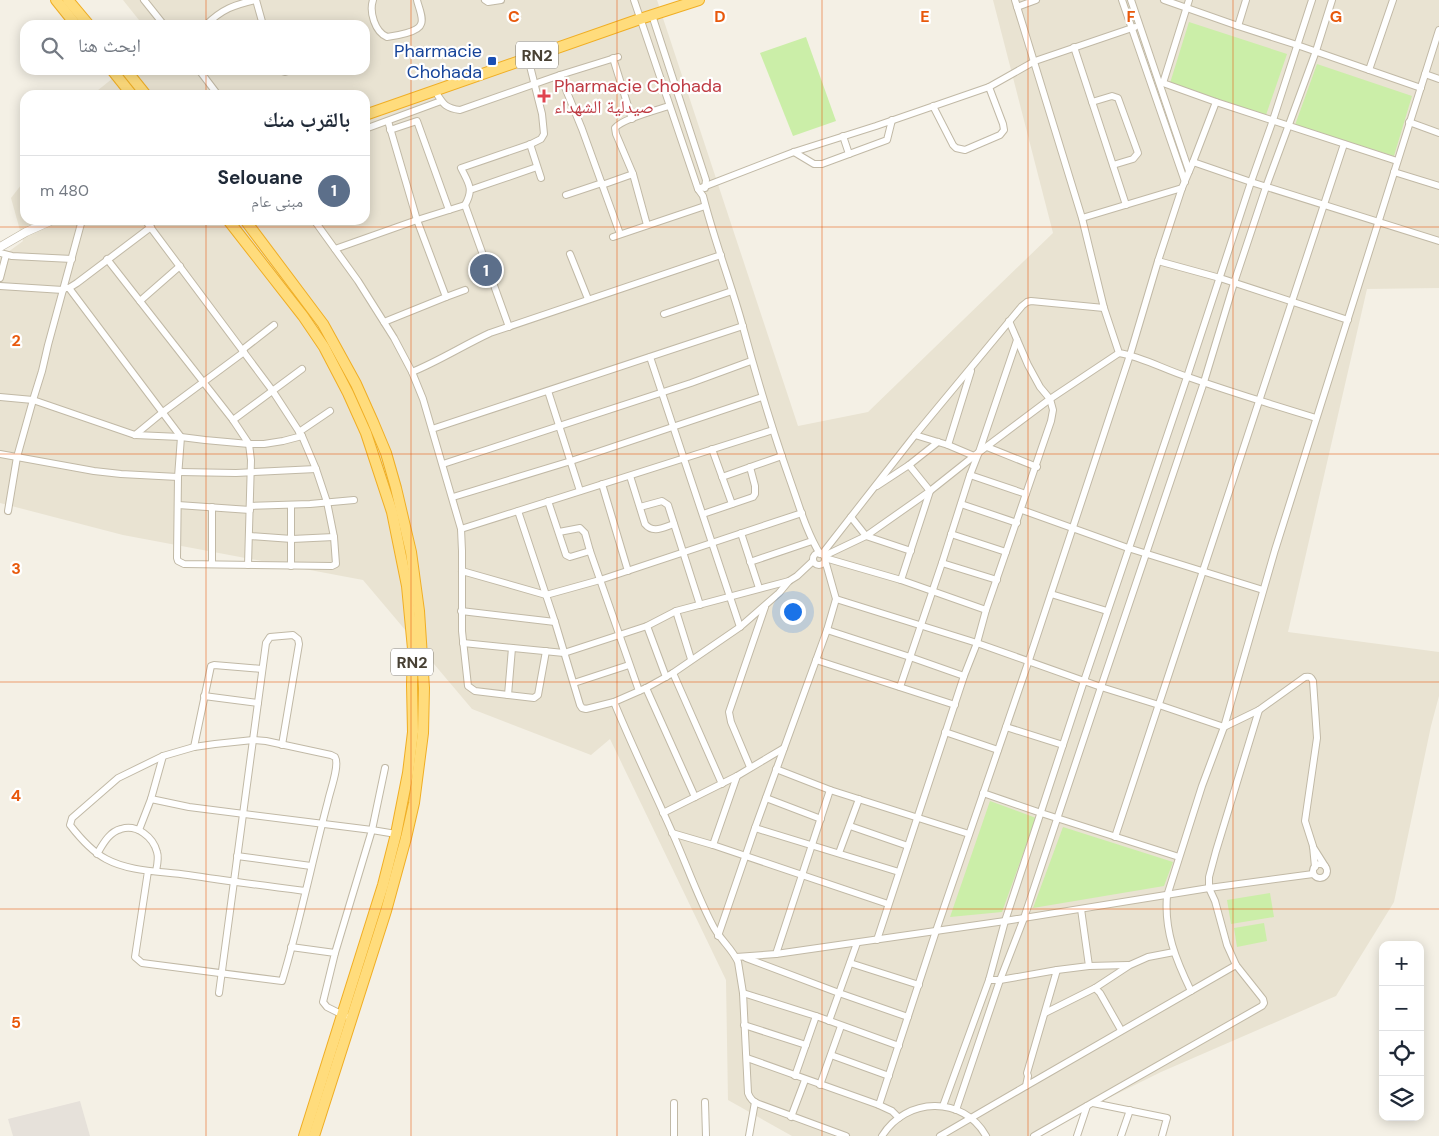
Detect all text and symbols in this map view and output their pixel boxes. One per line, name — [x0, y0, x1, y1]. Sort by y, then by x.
text: C — [508, 6, 520, 27]
text: D — [714, 6, 726, 27]
text: E — [920, 6, 930, 27]
text: F — [1127, 6, 1136, 27]
text: G — [1330, 6, 1342, 27]
search box — [20, 20, 370, 75]
text: ابحث هنا — [78, 33, 141, 58]
icon: search — [38, 34, 66, 62]
place label: Pharmacie Chohada — [394, 39, 482, 84]
road number: RN2 — [516, 42, 558, 68]
marker: Pharmacie Chohada — [486, 55, 498, 67]
place label: Pharmacie Chohada صيدلية الشهداء — [554, 74, 722, 119]
marker: Pharmacie Chohada صيدلية الشهداء — [538, 90, 550, 102]
text: بالقرب منك — [263, 106, 350, 134]
text: Selouane — [217, 165, 303, 190]
text: 480 m — [40, 180, 89, 201]
text: 1 — [331, 180, 337, 201]
text: مبنى عام — [251, 191, 303, 212]
pin: 1 — [470, 251, 502, 289]
text: 2 — [11, 330, 21, 351]
text: 3 — [11, 558, 21, 579]
your location — [780, 599, 806, 625]
road number: RN2 — [391, 649, 433, 676]
text: 4 — [11, 785, 21, 806]
map controls — [1379, 941, 1424, 1121]
button: + — [1379, 941, 1424, 986]
button: − — [1379, 986, 1424, 1031]
text: 5 — [11, 1012, 21, 1033]
button: locate — [1379, 1031, 1424, 1076]
button: layers — [1379, 1076, 1424, 1121]

